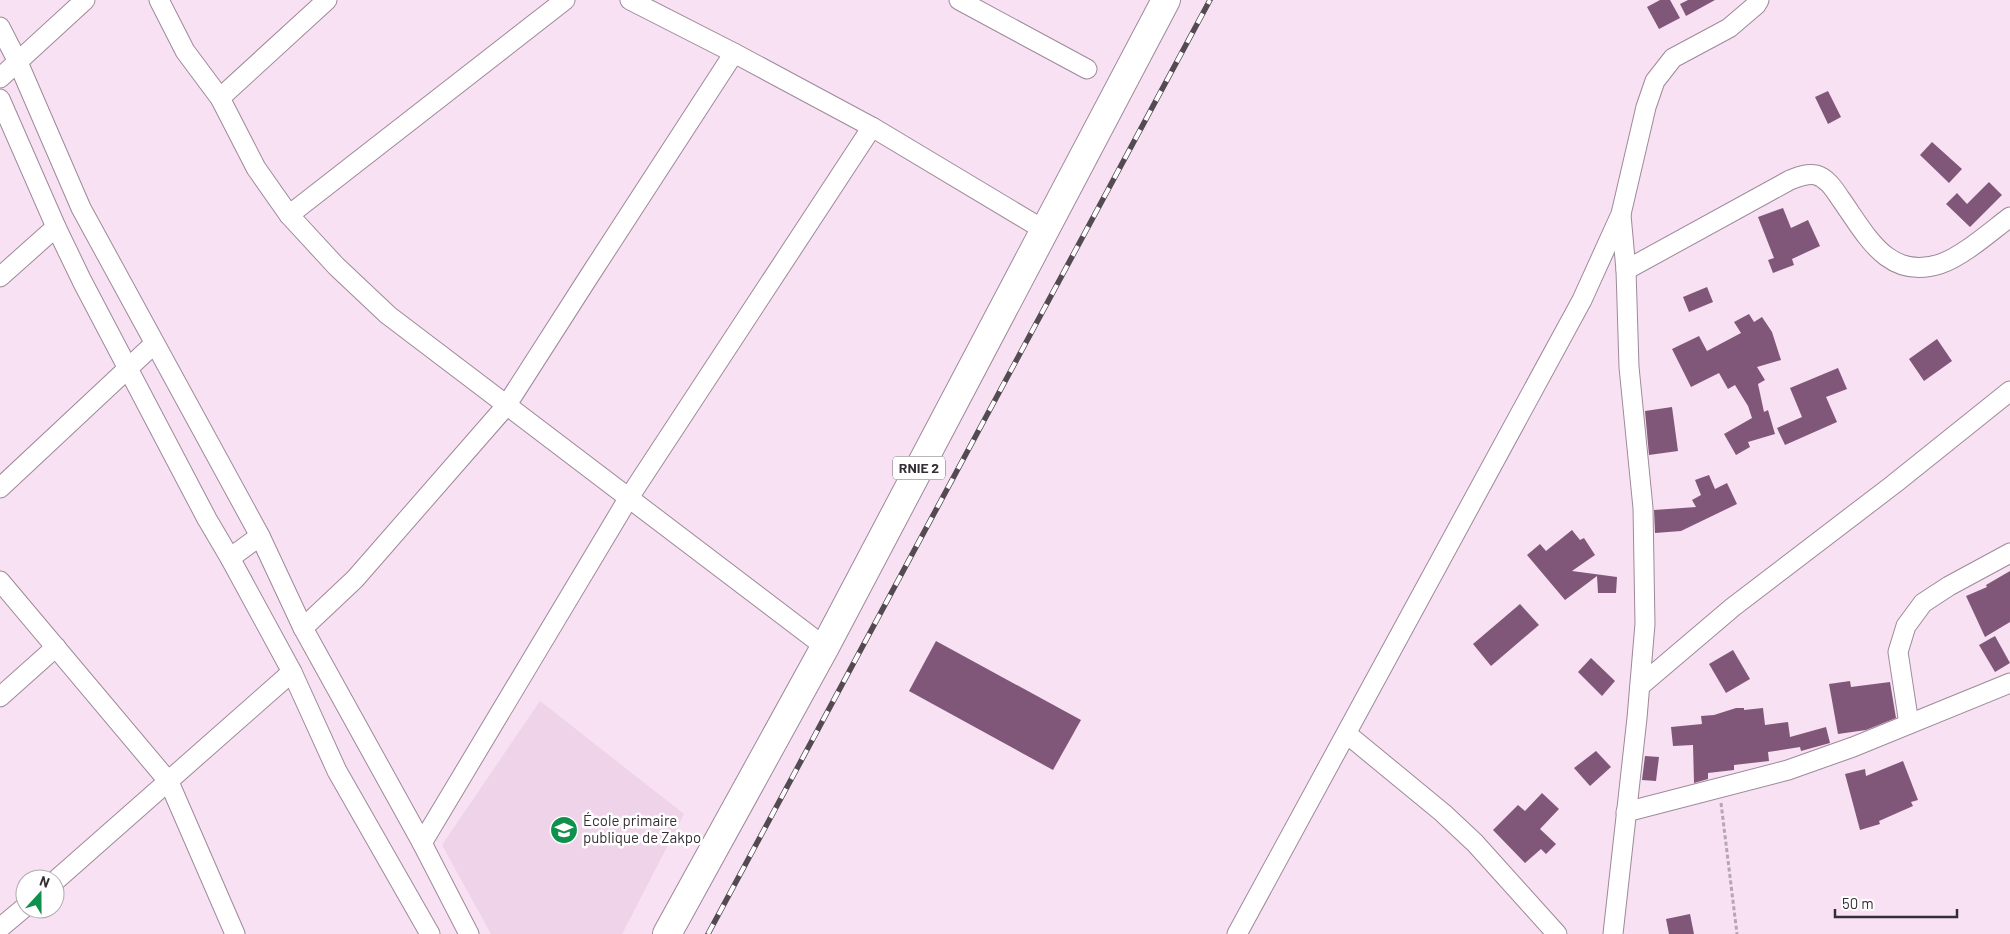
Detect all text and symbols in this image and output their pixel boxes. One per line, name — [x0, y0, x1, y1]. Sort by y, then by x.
road number: RNIE 2 — [893, 456, 945, 479]
place label: École primaire publique de Zakpo — [583, 811, 701, 846]
school or university icon: École primaire publique de Zakpo — [549, 815, 579, 845]
north arrow — [15, 869, 65, 919]
text: N — [37, 872, 52, 891]
scale bar — [1835, 886, 1958, 918]
text: 50 m — [1842, 894, 1874, 912]

